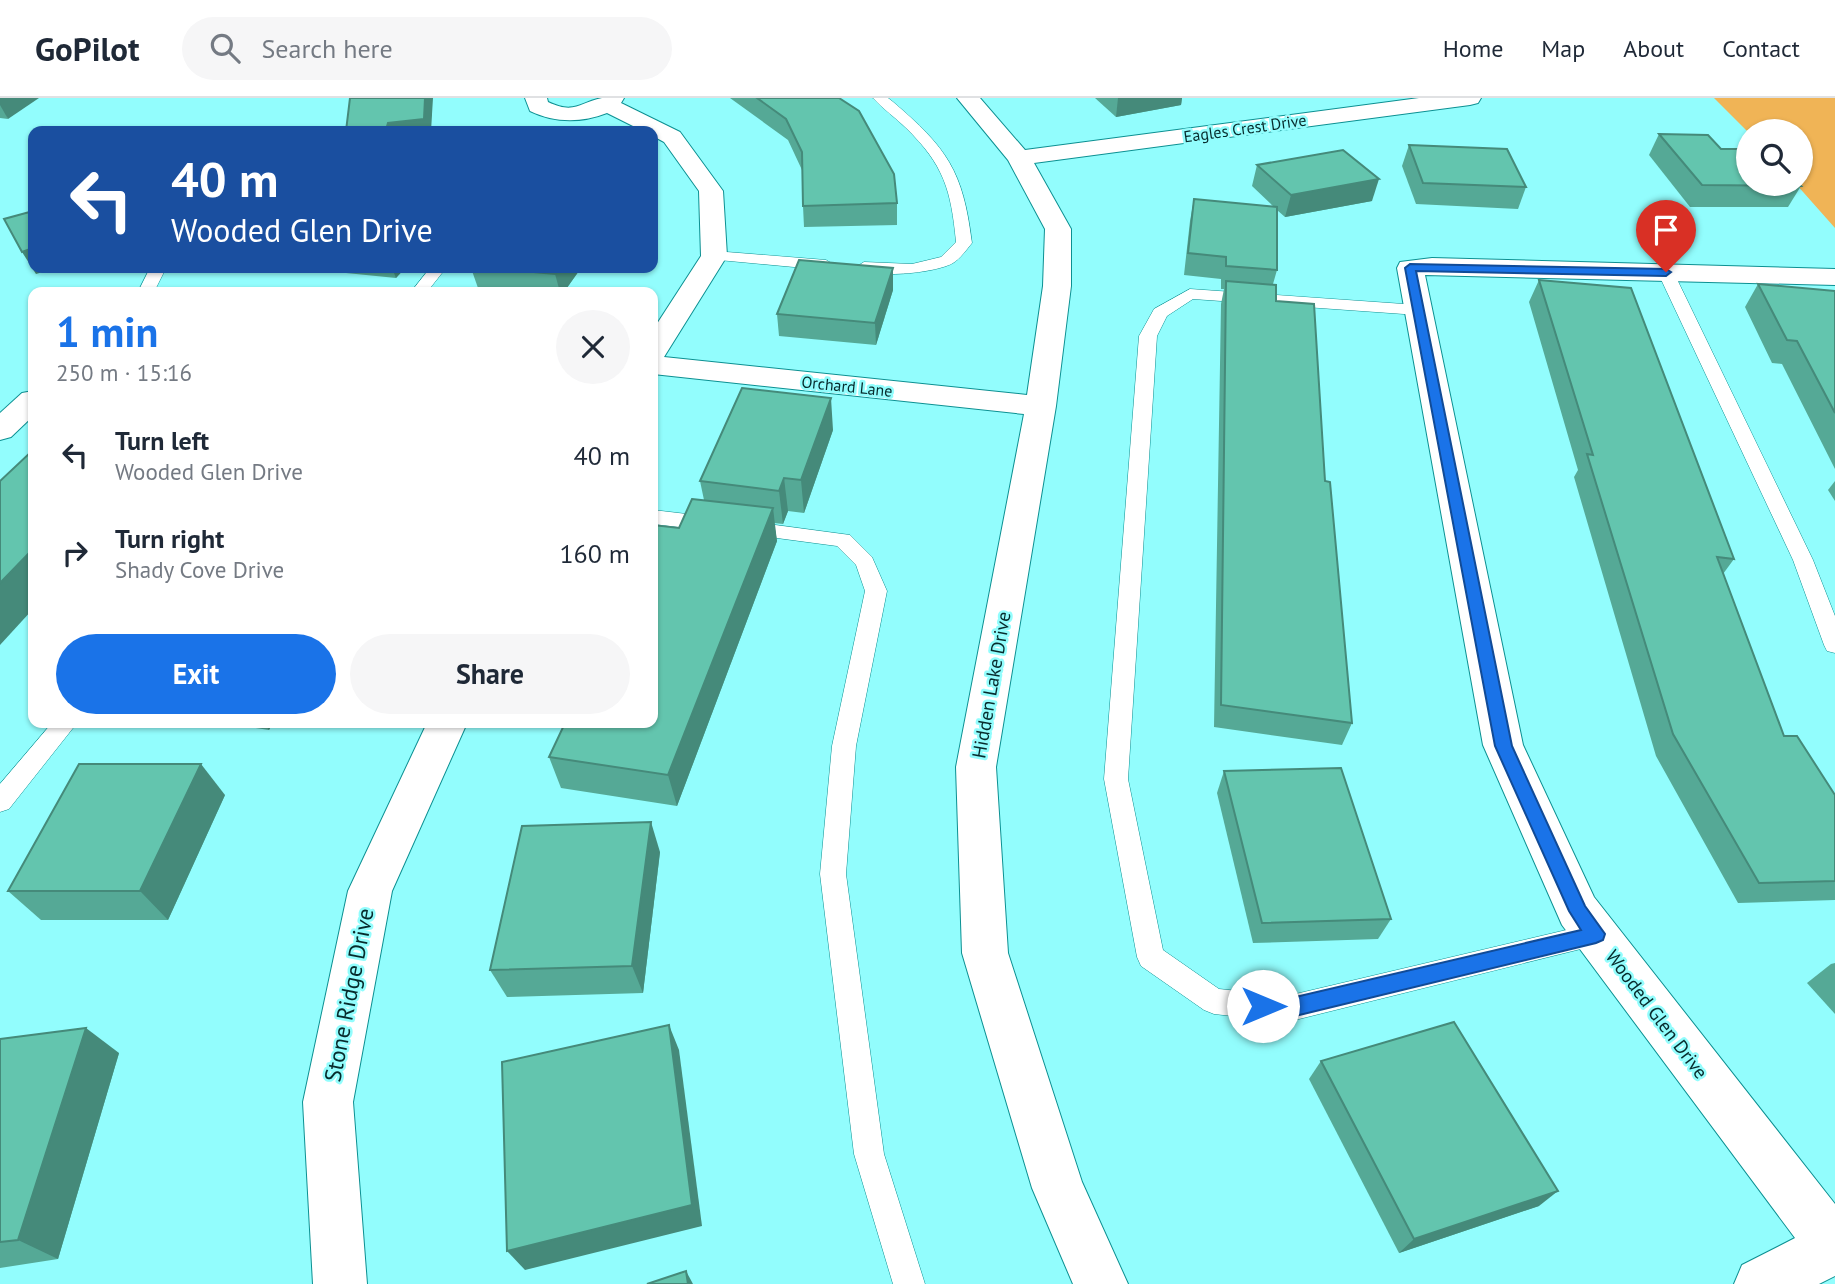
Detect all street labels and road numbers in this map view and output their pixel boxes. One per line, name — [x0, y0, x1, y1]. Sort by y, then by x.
street label: Eagles Crest Drive — [1182, 109, 1308, 147]
street label: Orchard Lane — [801, 371, 893, 401]
street label: Hidden Lake Drive — [966, 610, 1016, 760]
street label: Stone Ridge Drive — [317, 906, 380, 1084]
street label: Wooded Glen Drive — [1601, 945, 1713, 1083]

